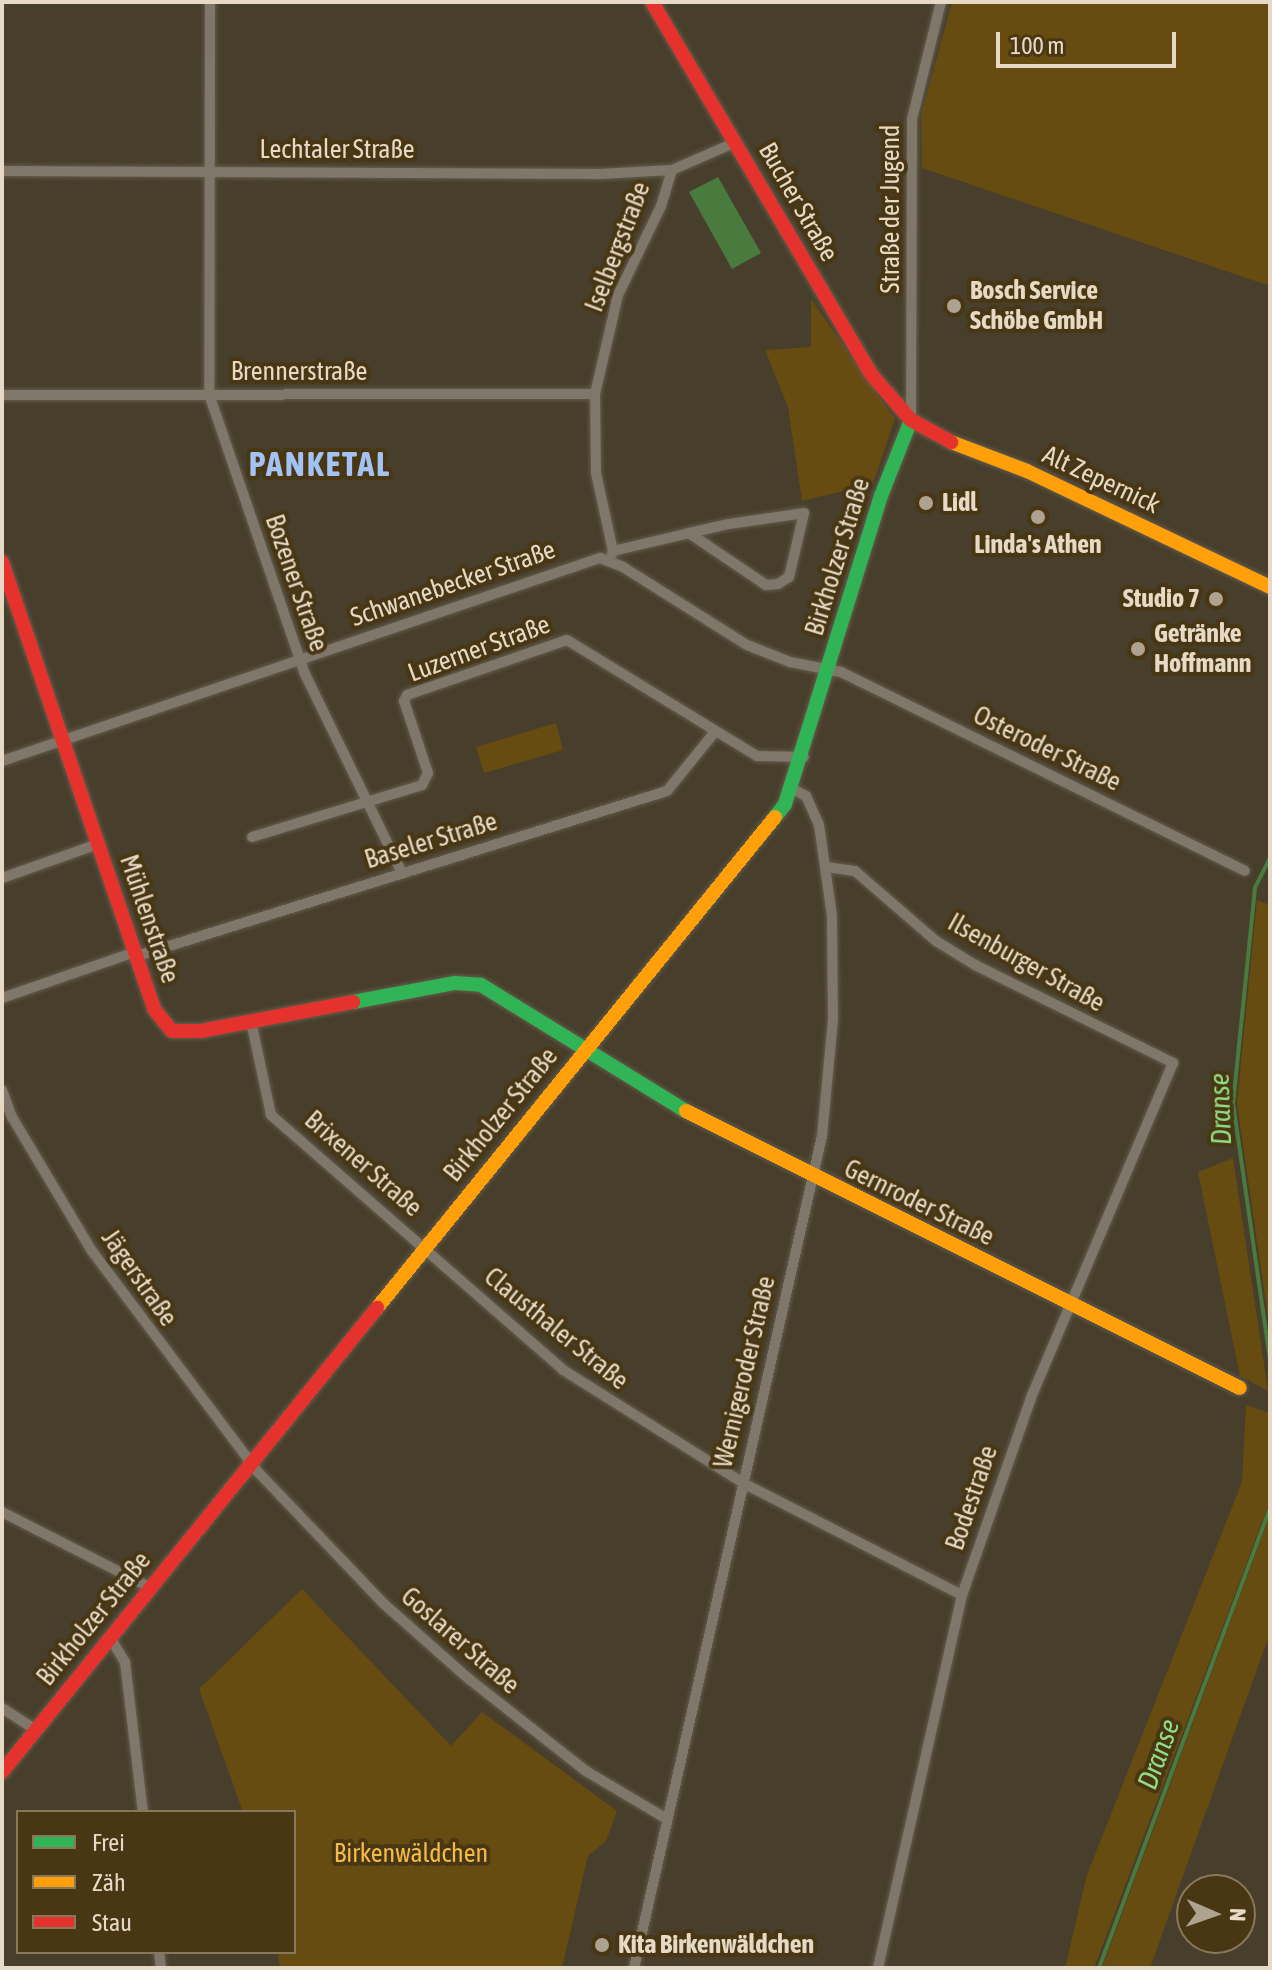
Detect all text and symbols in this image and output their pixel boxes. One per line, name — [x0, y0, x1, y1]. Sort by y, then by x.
scale bar — [1000, 16, 1180, 66]
text: 100 m — [1010, 32, 1064, 59]
street label: Straße der Jugend — [875, 125, 907, 293]
street label: Lechtaler Straße — [260, 134, 414, 166]
street label: Bucher Straße — [752, 137, 844, 267]
street label: Iselbergstraße — [579, 178, 657, 316]
place label: Bosch Service Schöbe GmbH — [970, 275, 1103, 336]
marker: Bosch Service Schöbe GmbH — [945, 297, 963, 315]
street label: Brennerstraße — [231, 356, 367, 388]
street label: Alt Zepernick — [1037, 439, 1165, 521]
district label: PANKETAL — [249, 444, 391, 484]
street label: Birkholzer Straße — [799, 475, 877, 639]
place label: Lidl — [942, 487, 977, 519]
marker: Lidl — [917, 494, 935, 512]
marker: Linda's Athen — [1029, 508, 1047, 526]
street label: Bozener Straße — [258, 511, 334, 655]
place label: Linda's Athen — [974, 529, 1102, 561]
street label: Schwanebecker Straße — [347, 534, 559, 634]
place label: Studio 7 — [1123, 583, 1200, 615]
marker: Studio 7 — [1207, 590, 1225, 608]
street label: Luzerner Straße — [404, 609, 554, 689]
place label: Getränke Hoffmann — [1154, 618, 1251, 680]
marker: Getränke Hoffmann — [1129, 640, 1147, 658]
street label: Osteroder Straße — [968, 700, 1126, 798]
street label: Baseler Straße — [361, 806, 501, 876]
street label: Mühlenstraße — [113, 851, 185, 987]
street label: Ilsenburger Straße — [942, 907, 1110, 1019]
street label: Birkholzer Straße — [438, 1042, 564, 1188]
water label: Dranse — [1202, 1072, 1238, 1146]
street label: Brixener Straße — [298, 1105, 428, 1223]
street label: Gernroder Straße — [839, 1153, 999, 1253]
street label: Jägerstraße — [95, 1224, 183, 1332]
street label: Clausthaler Straße — [478, 1262, 634, 1396]
street label: Wernigeroder Straße — [708, 1273, 782, 1471]
street label: Bodestraße — [940, 1442, 1004, 1554]
street label: Birkholzer Straße — [31, 1546, 157, 1692]
street label: Goslarer Straße — [394, 1581, 526, 1701]
water label: Dranse — [1130, 1714, 1186, 1794]
legend — [16, 1810, 296, 1954]
text: Frei — [92, 1829, 125, 1856]
park label: Birkenwäldchen — [334, 1838, 488, 1870]
text: Zäh — [92, 1869, 126, 1896]
north arrow — [1176, 1874, 1256, 1954]
text: N — [1225, 1908, 1251, 1922]
text: Stau — [92, 1909, 132, 1936]
place label: Kita Birkenwäldchen — [618, 1929, 814, 1961]
marker: Kita Birkenwäldchen — [593, 1936, 611, 1954]

